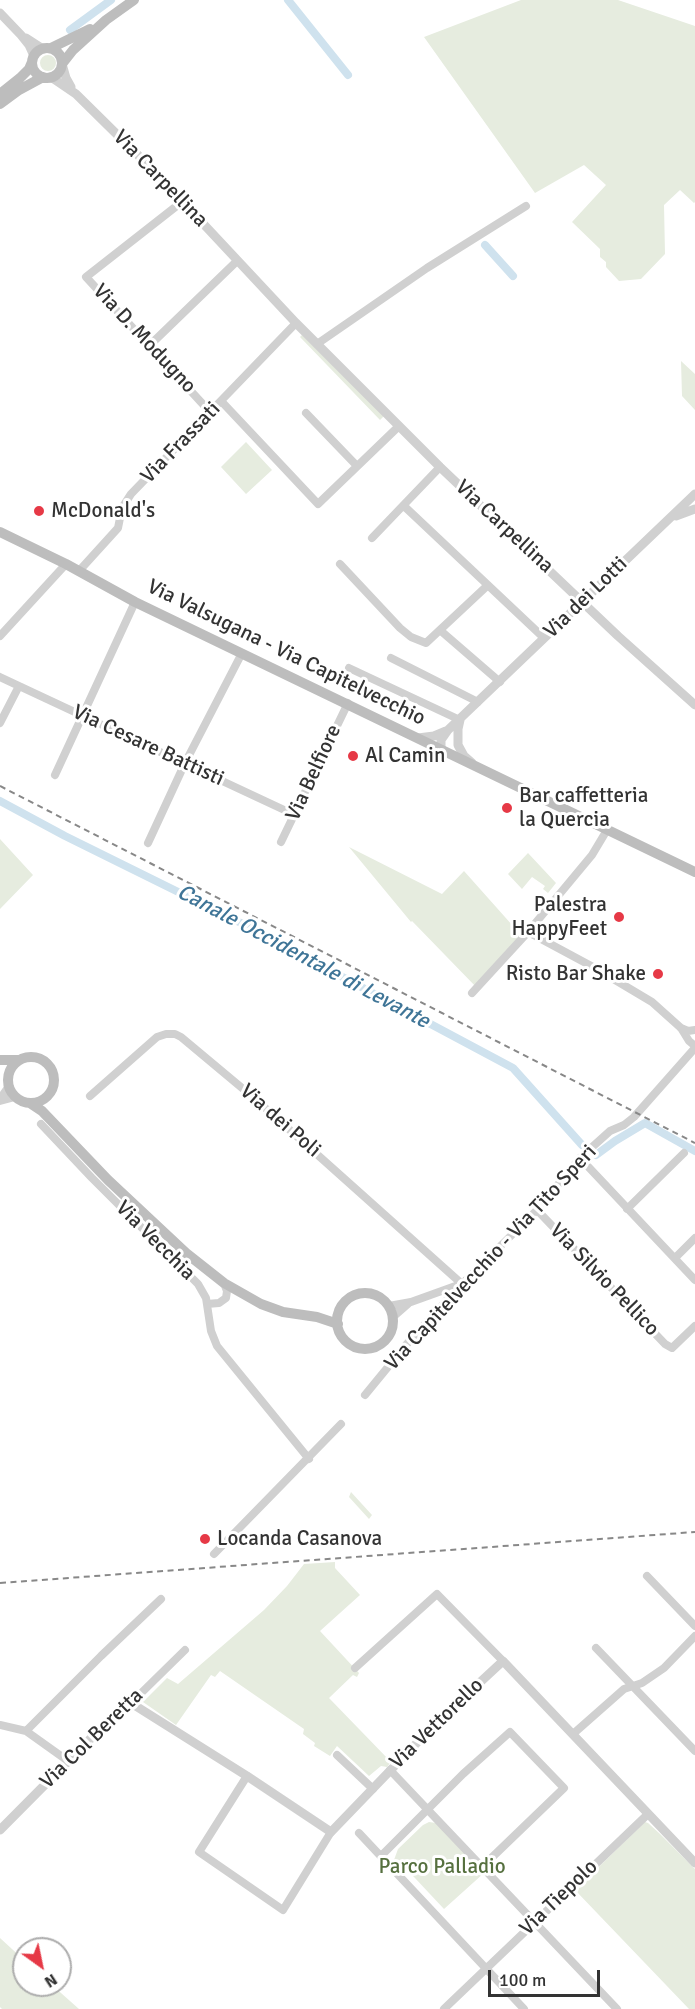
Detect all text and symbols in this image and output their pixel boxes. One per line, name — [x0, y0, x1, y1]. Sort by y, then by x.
street label: Via Carpellina — [107, 125, 213, 233]
street label: Via D. Modugno — [87, 279, 201, 399]
street label: Via Frassati — [136, 397, 226, 489]
street label: Via Carpellina — [450, 475, 558, 579]
place label: McDonald's — [51, 498, 155, 524]
marker: McDonald's — [32, 504, 46, 518]
street label: Via dei Lotti — [539, 552, 633, 644]
street label: Via Valsugana - Via Capitelvecchio — [143, 575, 429, 731]
street label: Via Cesare Battisti — [68, 700, 228, 792]
street label: Via Belfiore — [281, 721, 347, 825]
place label: Al Camin — [365, 743, 445, 769]
marker: Al Camin — [346, 749, 360, 763]
place label: Bar caffetteria la Quercia — [519, 783, 648, 833]
marker: Bar caffetteria la Quercia — [500, 801, 514, 815]
water label: Canale Occidentale di Levante — [172, 879, 434, 1035]
place label: Palestra HappyFeet — [511, 892, 607, 942]
marker: Palestra HappyFeet — [612, 910, 626, 924]
place label: Risto Bar Shake — [506, 961, 646, 987]
marker: Risto Bar Shake — [651, 967, 665, 981]
street label: Via dei Poli — [234, 1079, 326, 1163]
street label: Via Capitelvecchio - Via Tito Speri — [380, 1140, 602, 1376]
street label: Via Vecchia — [110, 1196, 200, 1286]
street label: Via Silvio Pellico — [544, 1218, 664, 1342]
place label: Locanda Casanova — [217, 1526, 382, 1552]
marker: Locanda Casanova — [198, 1532, 212, 1546]
street label: Via Vettorello — [385, 1673, 489, 1775]
street label: Via Col Beretta — [35, 1684, 149, 1794]
park label: Parco Palladio — [378, 1854, 506, 1880]
street label: Via Tiepolo — [515, 1855, 603, 1941]
north arrow — [12, 1937, 72, 1997]
scale bar — [491, 1958, 604, 1996]
text: N — [41, 1969, 61, 1992]
text: 100 m — [499, 1969, 546, 1991]

